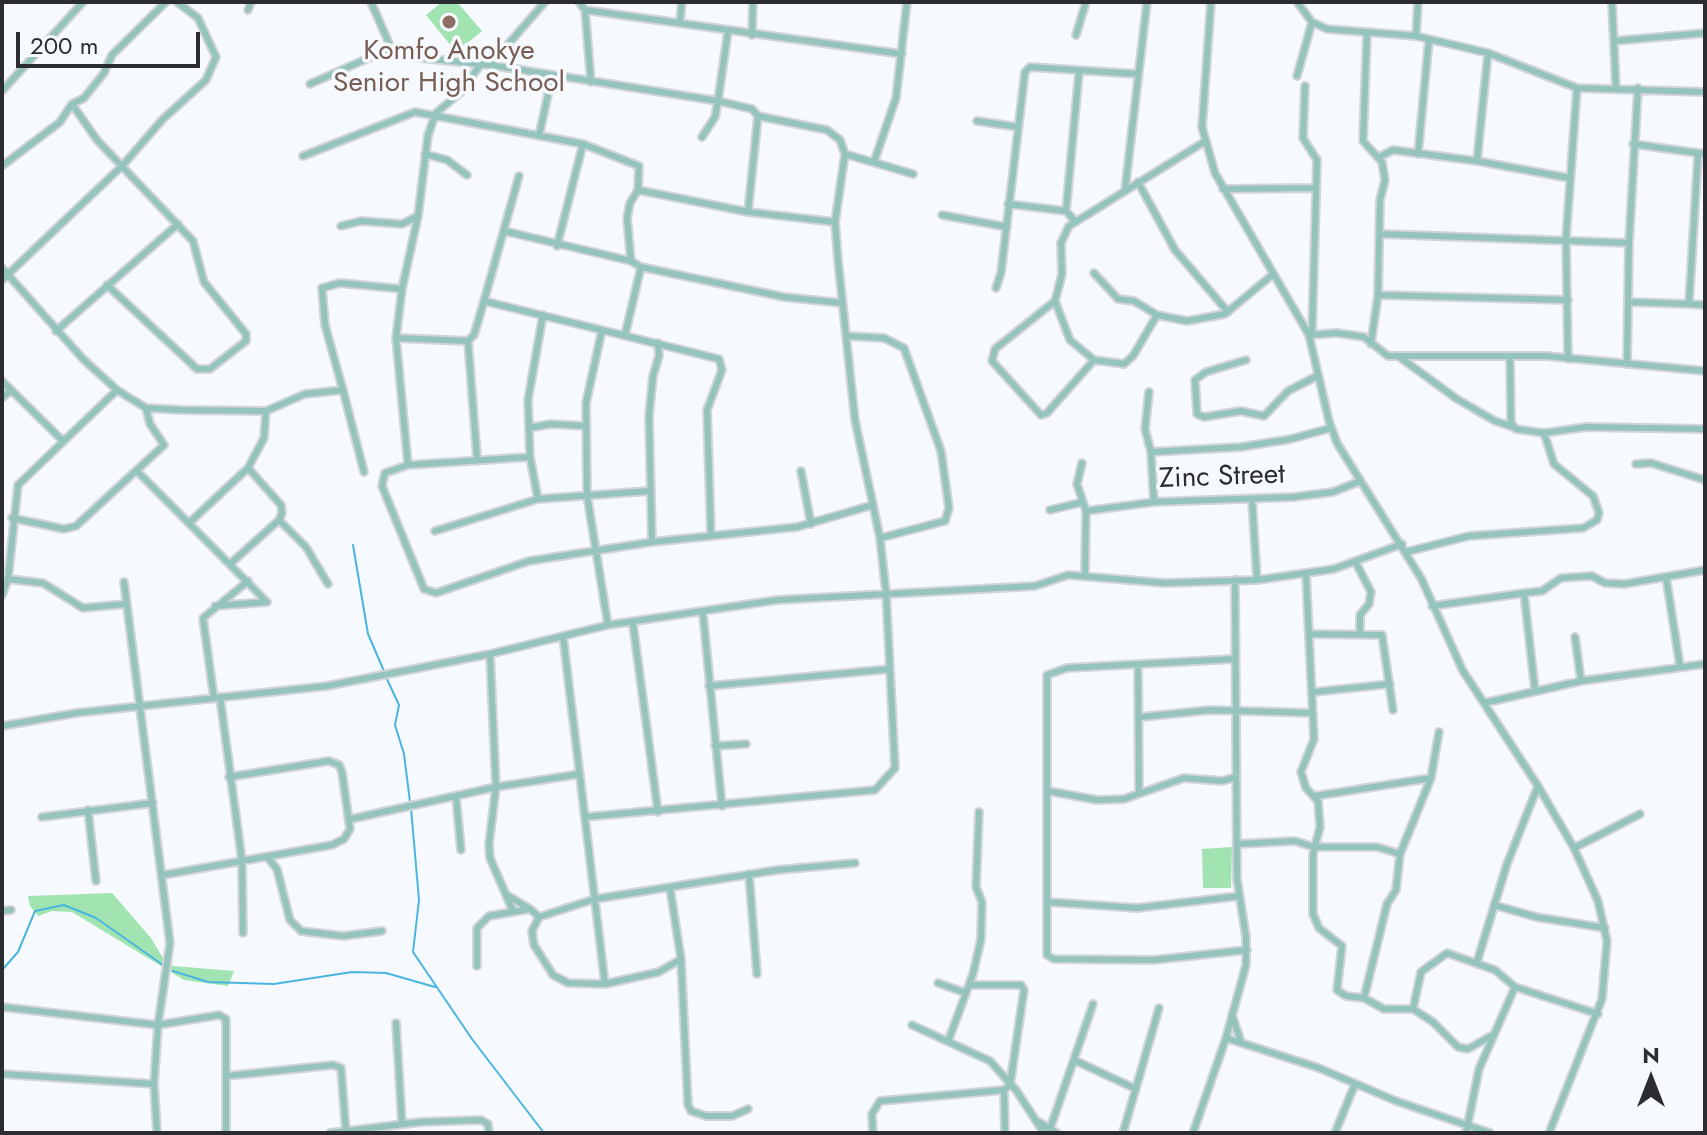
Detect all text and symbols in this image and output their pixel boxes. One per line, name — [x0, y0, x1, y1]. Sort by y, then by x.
marker: Komfo Anokye Senior High School — [440, 13, 458, 31]
scale bar — [20, 16, 204, 66]
text: 200 m — [30, 28, 98, 63]
place label: Komfo Anokye Senior High School — [333, 35, 565, 101]
street label: Zinc Street — [1159, 459, 1285, 497]
north arrow — [1611, 1039, 1691, 1119]
text: N — [1642, 1039, 1660, 1071]

